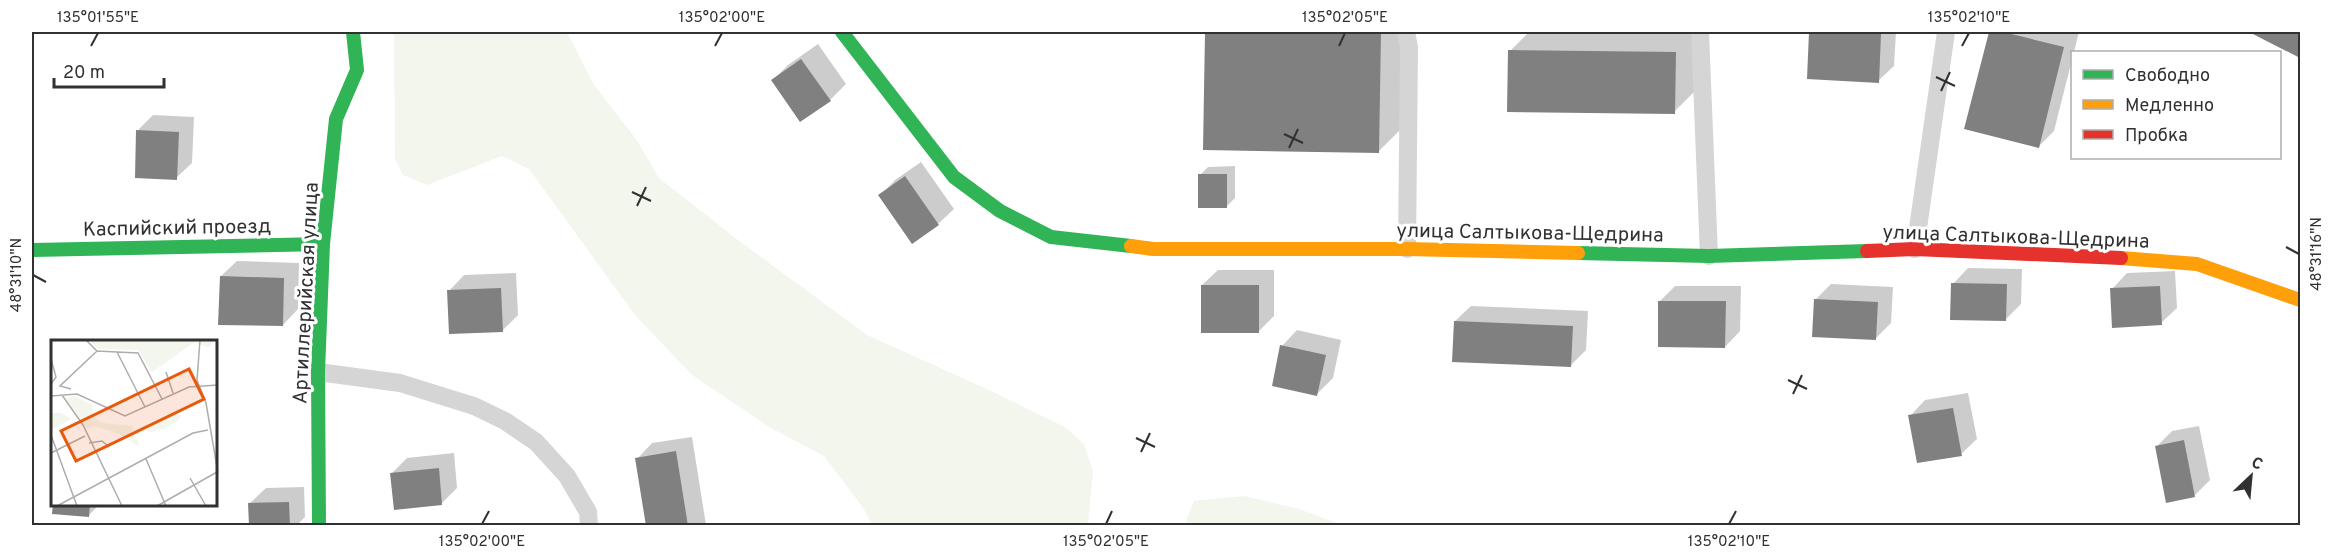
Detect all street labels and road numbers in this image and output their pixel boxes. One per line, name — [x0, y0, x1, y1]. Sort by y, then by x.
street label: Артиллерийская улица — [288, 181, 326, 405]
street label: Каспийский проезд — [83, 214, 271, 244]
street label: улица Салтыкова-Щедрина — [1396, 219, 1664, 249]
street label: улица Салтыкова-Щедрина — [1882, 220, 2150, 256]

